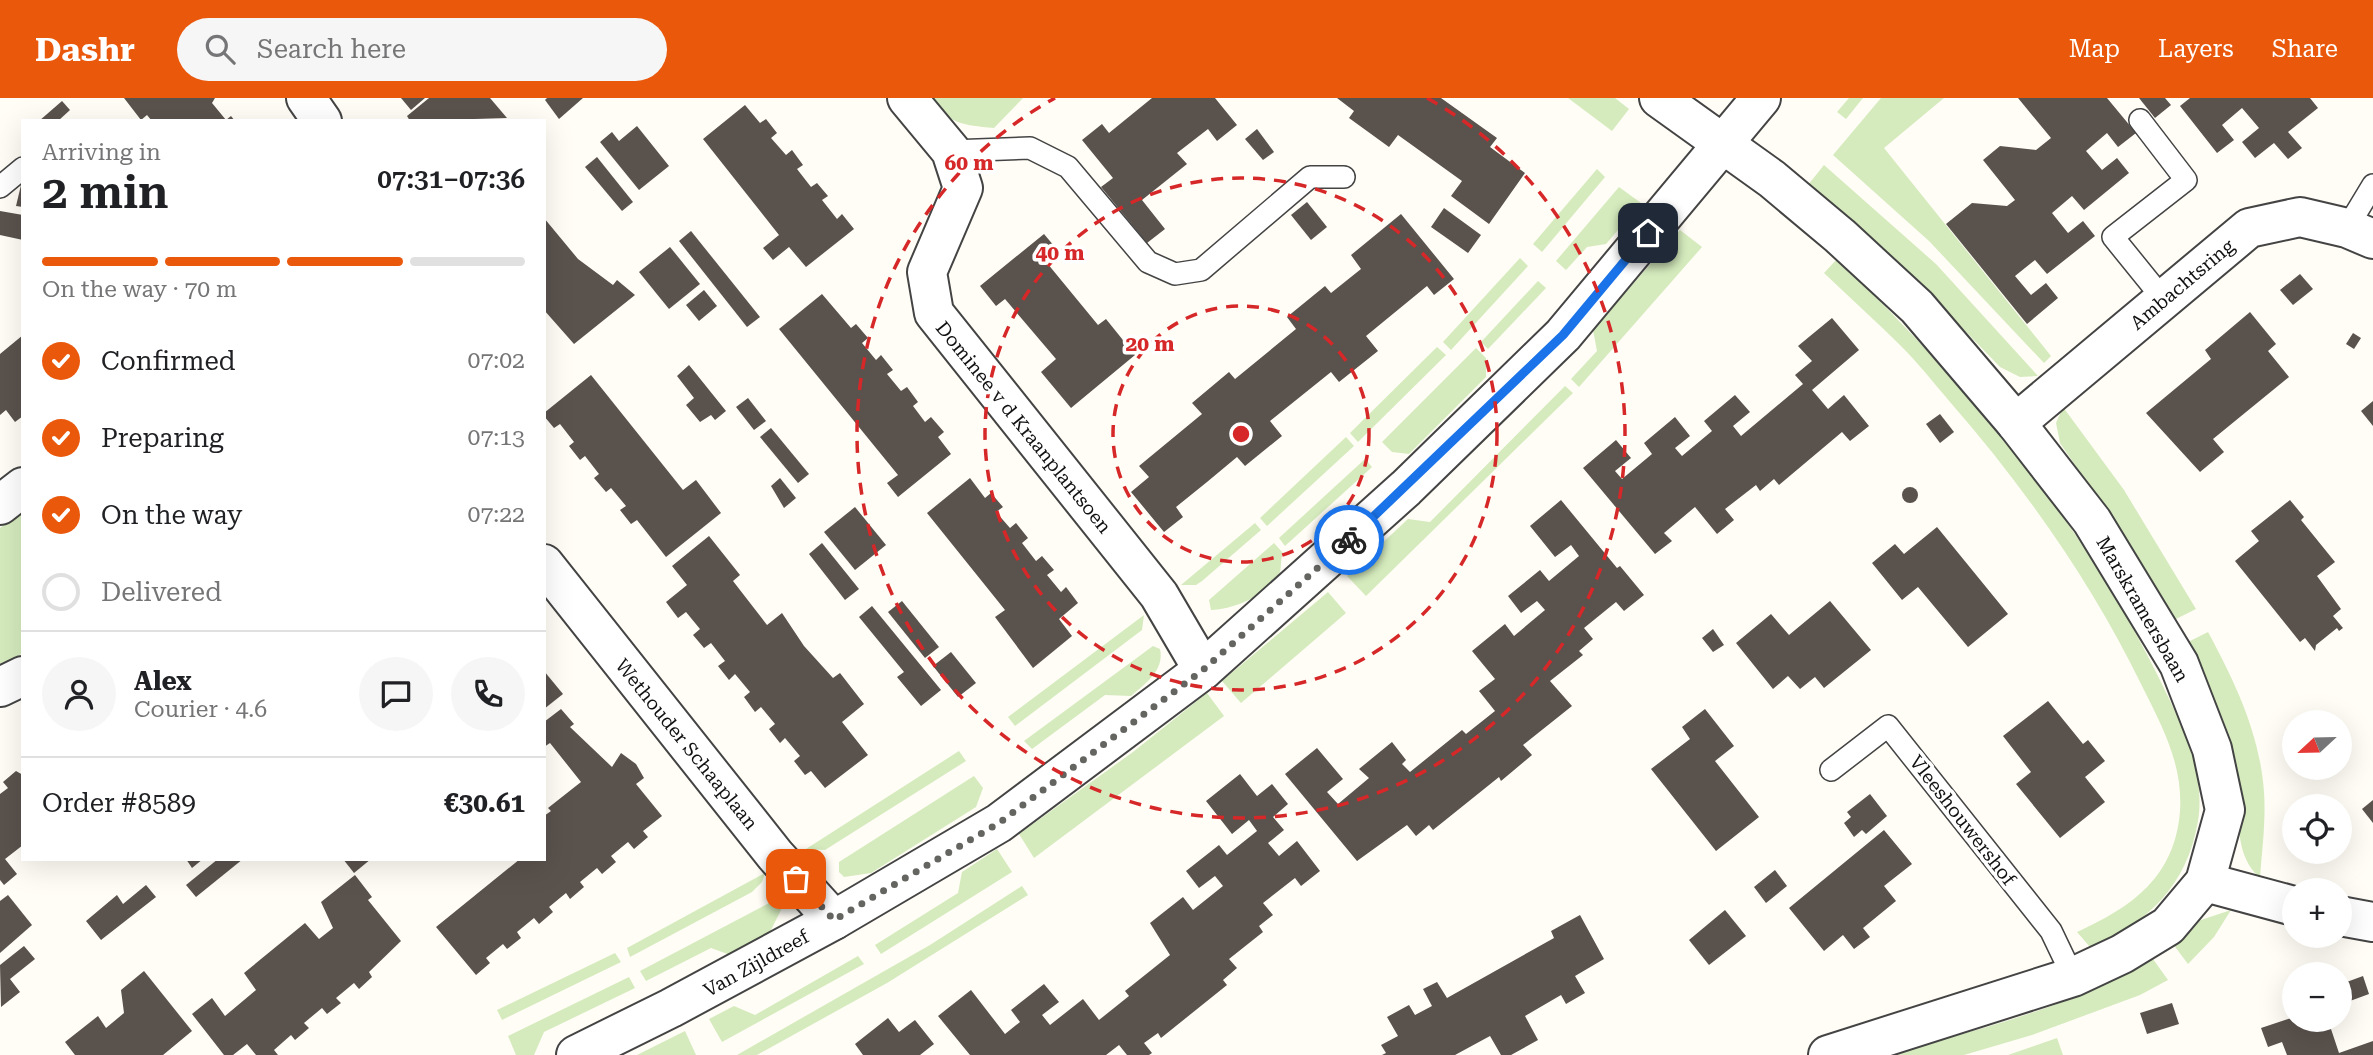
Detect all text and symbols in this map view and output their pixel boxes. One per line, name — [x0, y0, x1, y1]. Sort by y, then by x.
search box — [177, 18, 667, 81]
text: Dashr — [35, 30, 135, 69]
icon: search — [201, 30, 239, 68]
text: Search here — [257, 34, 406, 64]
text: Map — [2069, 35, 2120, 63]
text: Layers — [2158, 35, 2234, 63]
text: Share — [2272, 35, 2338, 63]
text: Arriving in — [42, 139, 161, 166]
text: 60 m — [944, 151, 994, 175]
text: 07:31–07:36 — [377, 164, 525, 194]
text: 2 min — [42, 165, 169, 219]
pin — [1618, 203, 1678, 263]
icon: home — [1629, 214, 1667, 252]
street label: Ambachtsring — [2126, 234, 2239, 334]
text: 40 m — [1035, 241, 1085, 265]
text: On the way · 70 m — [42, 276, 237, 303]
street label: Dominee v d Kraanplantsoen — [931, 317, 1116, 538]
text: 20 m — [1125, 332, 1175, 356]
icon: check — [42, 342, 80, 380]
text: Confirmed — [101, 346, 236, 376]
text: 07:02 — [468, 347, 525, 374]
icon: check — [42, 419, 80, 457]
centre of rings — [1229, 422, 1253, 446]
text: Preparing — [101, 423, 224, 453]
text: 07:13 — [468, 424, 525, 451]
icon: check — [42, 496, 80, 534]
text: On the way — [101, 500, 242, 530]
text: 07:22 — [468, 501, 525, 528]
courier — [1314, 505, 1384, 575]
icon: bike — [1330, 521, 1368, 559]
street label: Marskramersbaan — [2092, 532, 2194, 686]
text: Delivered — [101, 577, 222, 607]
street label: Wethouder Schaaplaan — [611, 654, 763, 834]
button: person — [42, 657, 116, 731]
button: chat — [359, 657, 433, 731]
button: phone — [451, 657, 525, 731]
text: Alex — [134, 666, 192, 696]
text: Courier · 4.6 — [134, 696, 267, 723]
north arrow — [2282, 710, 2352, 780]
map controls — [2282, 710, 2352, 1032]
street label: Vleeshouwershof — [1905, 751, 2021, 890]
text: Order #8589 — [42, 788, 196, 818]
text: €30.61 — [444, 788, 525, 818]
button: locate — [2282, 794, 2352, 864]
pin — [766, 849, 826, 909]
icon: bag — [777, 860, 815, 898]
button: + — [2282, 878, 2352, 948]
street label: Van Zijldreef — [700, 925, 813, 1002]
button: − — [2282, 962, 2352, 1032]

